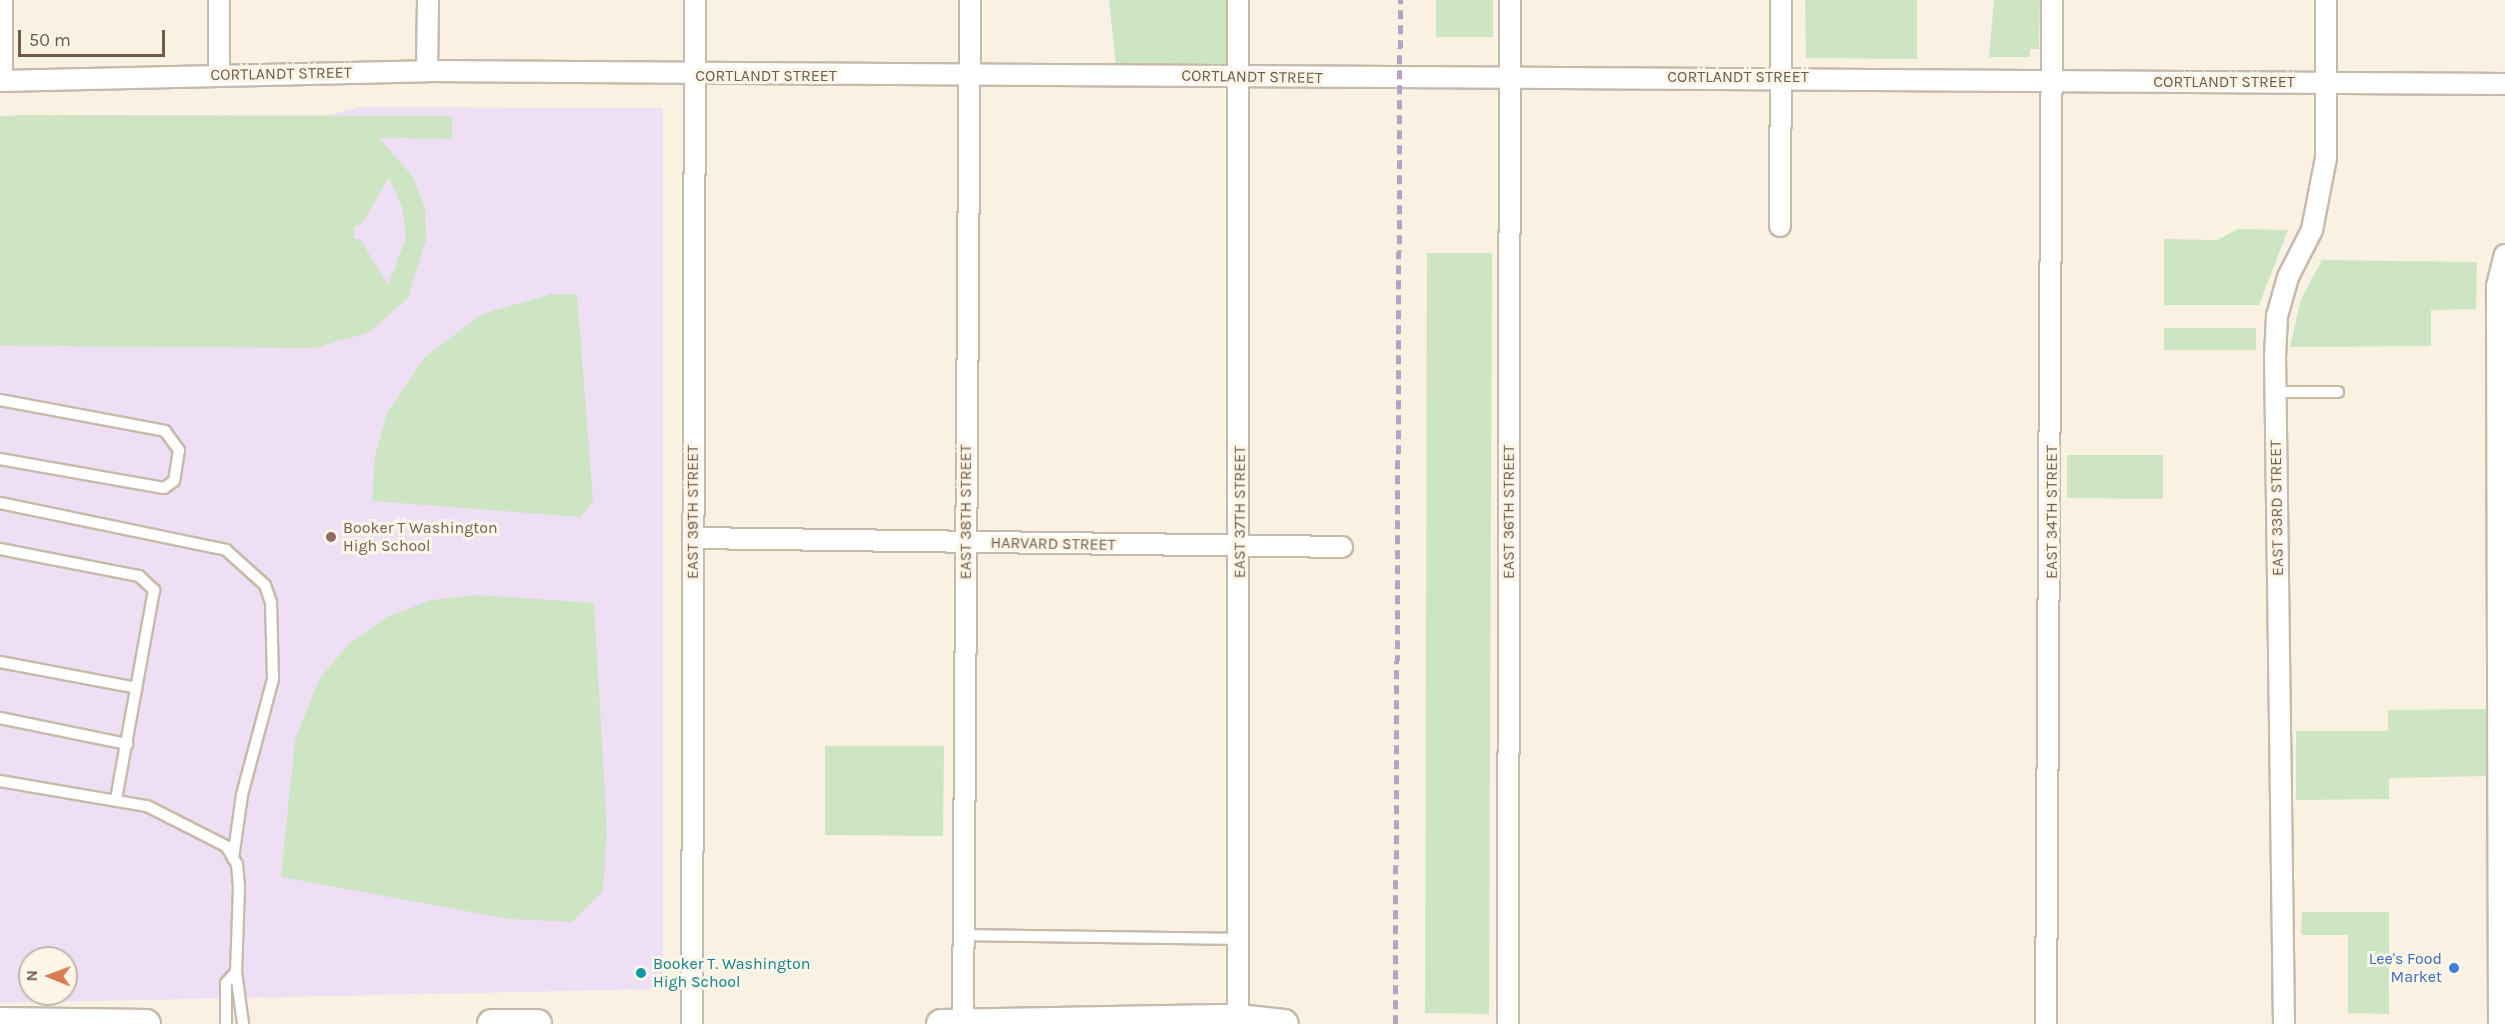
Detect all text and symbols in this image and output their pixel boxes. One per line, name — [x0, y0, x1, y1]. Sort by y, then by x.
scale bar — [21, 18, 168, 56]
text: 50 m — [29, 29, 71, 51]
street label: CORTLANDT STREET — [210, 63, 352, 85]
street label: CORTLANDT STREET — [695, 66, 837, 86]
street label: CORTLANDT STREET — [1181, 66, 1323, 88]
street label: CORTLANDT STREET — [1667, 67, 1809, 87]
street label: CORTLANDT STREET — [2153, 72, 2295, 92]
street label: EAST 33RD STREET — [2266, 440, 2288, 576]
street label: EAST 39TH STREET — [683, 445, 703, 579]
street label: EAST 38TH STREET — [956, 445, 976, 579]
street label: EAST 36TH STREET — [1499, 445, 1519, 579]
street label: EAST 34TH STREET — [2042, 445, 2062, 579]
street label: EAST 37TH STREET — [1230, 446, 1250, 578]
place label: Booker T Washington High School — [343, 518, 498, 556]
marker: Booker T Washington High School — [324, 530, 338, 544]
street label: HARVARD STREET — [990, 533, 1116, 555]
north arrow — [18, 946, 78, 1006]
place label: Lee's Food Market — [2369, 949, 2442, 987]
place label: Booker T. Washington High School — [653, 954, 810, 992]
marker: Lee's Food Market — [2447, 961, 2461, 975]
marker: Booker T. Washington High School — [634, 966, 648, 980]
text: N — [22, 970, 41, 982]

